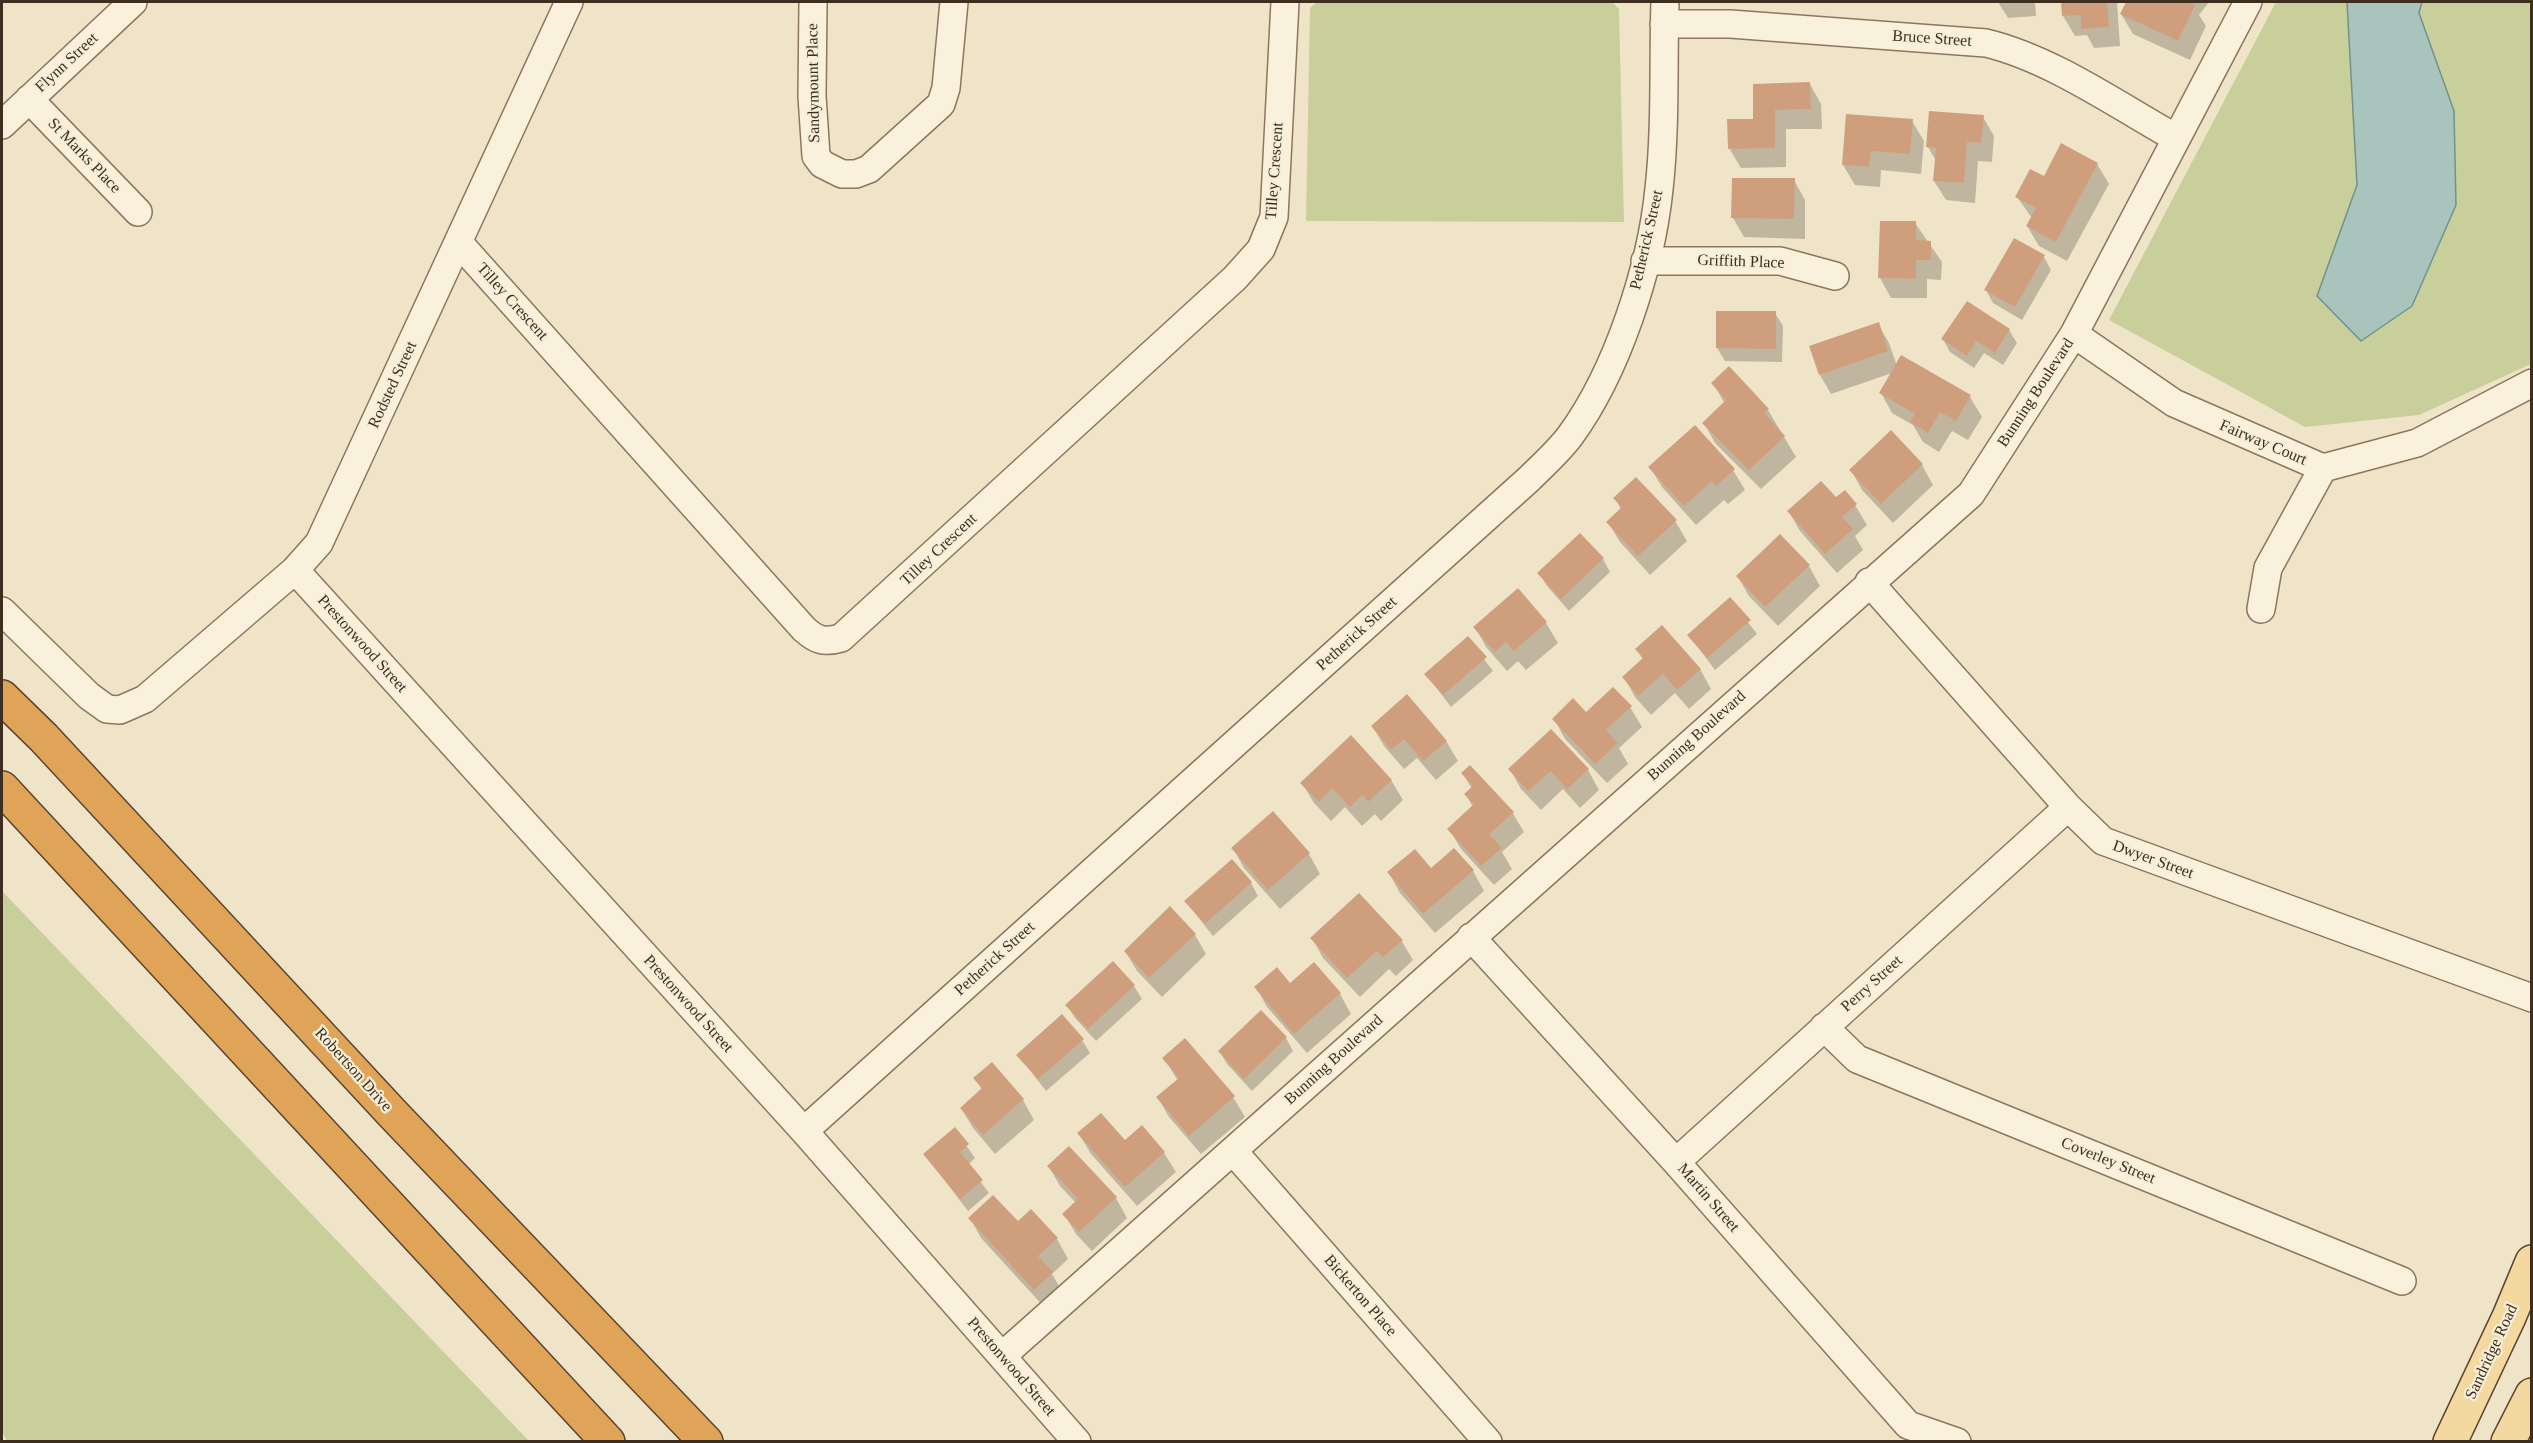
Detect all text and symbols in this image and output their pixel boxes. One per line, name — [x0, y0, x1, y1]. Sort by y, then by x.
street label: Sandymount Place — [803, 23, 825, 143]
street label: Bruce Street — [1892, 27, 1972, 51]
street label: Flynn Street — [32, 29, 102, 97]
street label: St Marks Place — [43, 114, 125, 198]
street label: Tilley Crescent — [1262, 122, 1288, 220]
street label: Petherick Street — [1626, 188, 1668, 292]
street label: Griffith Place — [1697, 251, 1785, 273]
street label: Tilley Crescent — [472, 259, 552, 345]
street label: Bunning Boulevard — [1994, 335, 2078, 451]
street label: Rodsted Street — [364, 338, 422, 432]
street label: Fairway Court — [2217, 416, 2309, 470]
street label: Tilley Crescent — [897, 510, 981, 590]
street label: Prestonwood Street — [313, 591, 411, 697]
street label: Petherick Street — [1313, 593, 1401, 675]
street label: Bunning Boulevard — [1644, 687, 1750, 785]
street label: Dwyer Street — [2110, 836, 2196, 884]
street label: Petherick Street — [951, 918, 1039, 1000]
street label: Prestonwood Street — [639, 951, 737, 1057]
street label: Perry Street — [1837, 951, 1907, 1017]
street label: Bunning Boulevard — [1281, 1011, 1387, 1109]
street label: Robertson Drive — [310, 1024, 396, 1116]
street label: Coverley Street — [2058, 1133, 2158, 1189]
street label: Martin Street — [1673, 1160, 1743, 1236]
street label: Bickerton Place — [1319, 1251, 1401, 1341]
street label: Sandridge Road — [2462, 1301, 2522, 1403]
street label: Prestonwood Street — [963, 1314, 1059, 1420]

